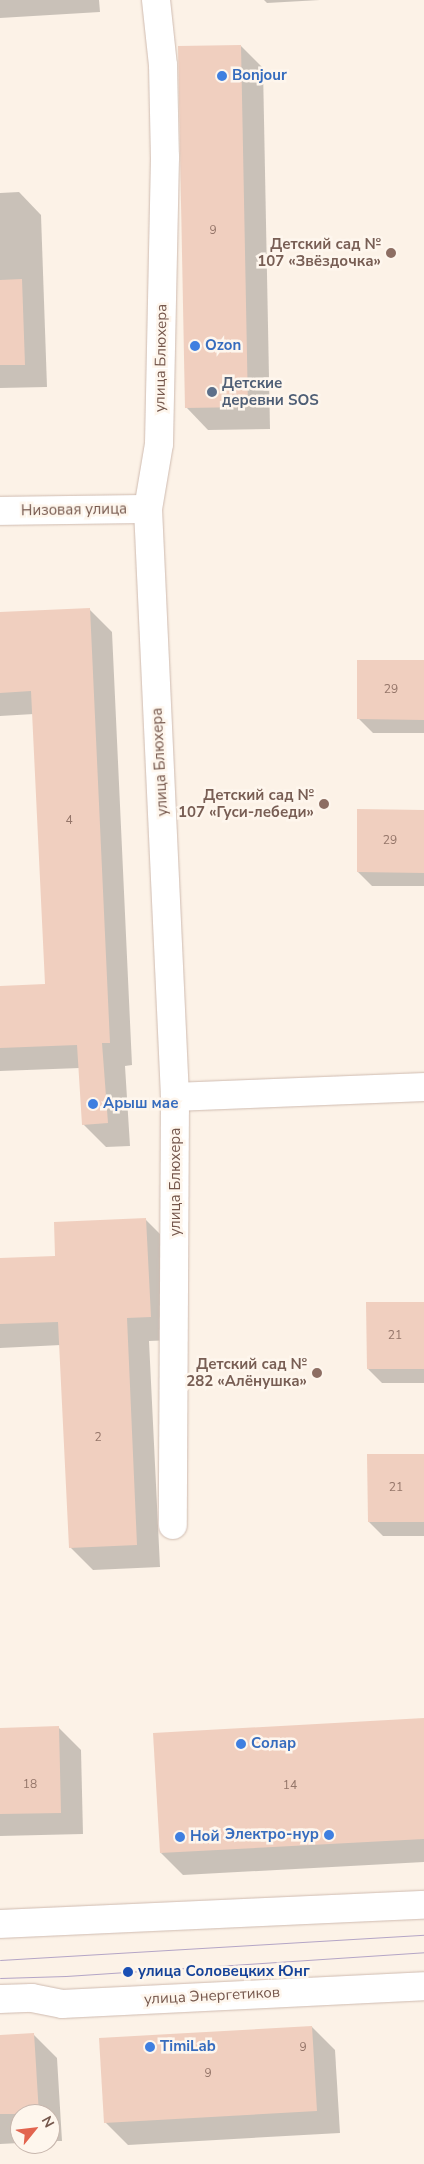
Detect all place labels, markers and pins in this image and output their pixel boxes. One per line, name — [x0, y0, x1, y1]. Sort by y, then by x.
place label: Bonjour — [232, 67, 287, 85]
marker: Bonjour — [216, 70, 228, 82]
place label: Детский сад № 107 «Звёздочка» — [257, 235, 381, 270]
marker: Детский сад № 107 «Звёздочка» — [385, 247, 397, 259]
place label: Ozon — [205, 337, 241, 355]
marker: Ozon — [189, 340, 201, 352]
place label: Детские деревни SOS — [222, 374, 319, 409]
marker: Детские деревни SOS — [206, 386, 218, 398]
place label: Детский сад № 107 «Гуси-лебеди» — [178, 786, 314, 821]
marker: Детский сад № 107 «Гуси-лебеди» — [318, 798, 330, 810]
place label: Арыш мае — [103, 1095, 179, 1113]
marker: Арыш мае — [87, 1098, 99, 1110]
place label: Детский сад № 282 «Алёнушка» — [186, 1355, 307, 1390]
marker: Детский сад № 282 «Алёнушка» — [311, 1367, 323, 1379]
place label: Солар — [251, 1735, 296, 1753]
marker: Солар — [235, 1738, 247, 1750]
place label: Электро-нур — [225, 1826, 319, 1844]
place label: Ной — [190, 1828, 220, 1846]
marker: Электро-нур — [323, 1829, 335, 1841]
marker: Ной — [174, 1831, 186, 1843]
place label: улица Соловецких Юнг — [138, 1963, 310, 1981]
marker: улица Соловецких Юнг — [122, 1966, 134, 1978]
place label: TimiLab — [160, 2038, 216, 2056]
marker: TimiLab — [144, 2041, 156, 2053]

